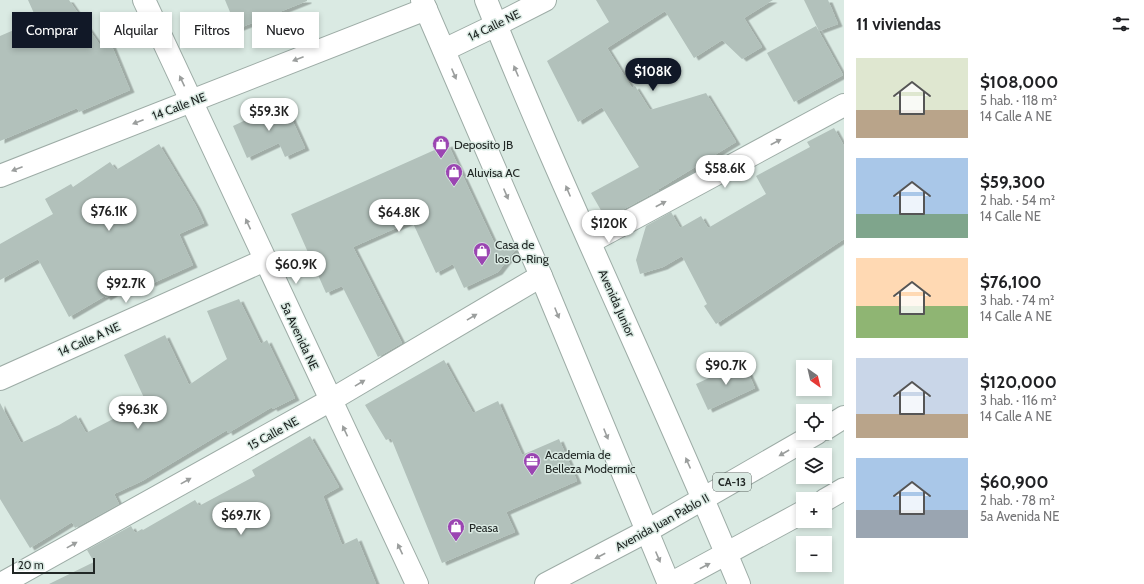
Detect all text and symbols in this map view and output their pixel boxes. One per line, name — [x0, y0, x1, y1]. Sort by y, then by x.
street label: 14 Calle NE — [465, 6, 523, 44]
chip: Comprar — [12, 12, 92, 48]
chip: Alquilar — [100, 12, 172, 48]
chip: Filtros — [180, 12, 244, 48]
chip: Nuevo — [252, 12, 319, 48]
icon: filters — [1110, 13, 1132, 35]
text: 11 viviendas — [856, 14, 941, 34]
one-way arrow — [292, 56, 304, 62]
pin: $108K — [625, 58, 681, 92]
text: $108K — [634, 63, 672, 79]
one-way arrow — [513, 66, 519, 77]
one-way arrow — [451, 69, 457, 80]
text: $108,000 — [980, 72, 1058, 92]
icon: home — [888, 74, 936, 122]
one-way arrow — [179, 76, 185, 87]
street label: 14 Calle NE — [150, 89, 208, 123]
text: 5 hab. · 118 m² — [980, 92, 1057, 108]
pin: $59.3K — [236, 98, 302, 132]
text: $59.3K — [249, 103, 289, 119]
text: 14 Calle A NE — [980, 108, 1052, 124]
one-way arrow — [132, 119, 144, 125]
shop icon: Deposito JB — [431, 134, 451, 159]
place label: Deposito JB — [454, 137, 513, 152]
one-way arrow — [770, 139, 781, 145]
pin: $58.6K — [692, 155, 758, 189]
text: $58.6K — [705, 160, 745, 176]
shop icon: Aluvisa AC — [444, 162, 464, 187]
place label: Aluvisa AC — [467, 165, 520, 180]
one-way arrow — [11, 167, 23, 173]
text: $59,300 — [980, 172, 1045, 192]
icon: home — [888, 174, 936, 222]
one-way arrow — [564, 184, 570, 196]
one-way arrow — [503, 188, 509, 199]
text: 2 hab. · 54 m² — [980, 192, 1055, 208]
pin: $76.1K — [76, 198, 142, 232]
pin: $64.8K — [366, 199, 432, 233]
one-way arrow — [655, 200, 667, 207]
text: $76.1K — [91, 203, 127, 219]
text: $64.8K — [378, 204, 420, 220]
text: 14 Calle NE — [980, 208, 1041, 224]
pin: $120K — [581, 210, 637, 244]
text: $120K — [591, 215, 627, 231]
one-way arrow — [245, 218, 251, 230]
place label: Casa de los O-Ring — [495, 237, 550, 266]
shop icon: Casa de los O-Ring — [472, 241, 492, 266]
pin: $60.9K — [263, 251, 329, 285]
text: $60.9K — [275, 256, 317, 272]
street label: Avenida Junior — [595, 267, 639, 339]
pin: $92.7K — [93, 270, 159, 304]
text: $76,100 — [980, 272, 1042, 292]
icon: home — [888, 274, 936, 322]
text: $92.7K — [106, 275, 146, 291]
text: 3 hab. · 74 m² — [980, 292, 1054, 308]
street label: 5a Avenida NE — [278, 300, 322, 373]
one-way arrow — [554, 308, 560, 320]
text: 14 Calle A NE — [980, 308, 1052, 324]
one-way arrow — [466, 313, 478, 320]
street label: 14 Calle A NE — [56, 319, 123, 359]
pin: $90.7K — [693, 352, 759, 386]
text: $90.7K — [705, 357, 747, 373]
north arrow — [796, 360, 832, 396]
map controls — [796, 360, 832, 572]
text: $120,000 — [980, 372, 1057, 392]
icon: home — [888, 374, 936, 422]
one-way arrow — [354, 380, 366, 387]
text: 3 hab. · 116 m² — [980, 392, 1057, 408]
pin: $96.3K — [105, 396, 171, 430]
text: $96.3K — [118, 401, 158, 417]
button: locate — [796, 404, 832, 440]
text: 14 Calle A NE — [980, 408, 1052, 424]
street label: 15 Calle NE — [245, 413, 301, 453]
one-way arrow — [342, 425, 348, 437]
one-way arrow — [604, 428, 610, 440]
place label: Academia de Belleza Modermic — [545, 447, 636, 476]
button: layers — [796, 448, 832, 484]
one-way arrow — [778, 449, 789, 456]
office icon: Academia de Belleza Modermic — [522, 451, 542, 476]
one-way arrow — [685, 458, 691, 469]
text: $60,900 — [980, 472, 1048, 492]
road number: CA-13 — [713, 473, 751, 491]
icon: home — [888, 474, 936, 522]
one-way arrow — [180, 478, 192, 485]
street label: Avenida Juan Pablo II — [612, 490, 712, 554]
button: + — [796, 492, 832, 528]
text: 2 hab. · 78 m² — [980, 492, 1055, 508]
pin: $69.7K — [208, 502, 274, 536]
text: $69.7K — [221, 507, 261, 523]
text: 5a Avenida NE — [980, 508, 1059, 524]
shop icon: Peasa — [446, 517, 466, 542]
place label: Peasa — [469, 520, 499, 535]
button: − — [796, 536, 832, 572]
one-way arrow — [66, 541, 78, 548]
one-way arrow — [397, 543, 403, 554]
one-way arrow — [655, 552, 661, 564]
one-way arrow — [594, 553, 606, 559]
scale bar — [12, 556, 95, 575]
text: 20 m — [18, 558, 44, 572]
one-way arrow — [699, 562, 710, 569]

